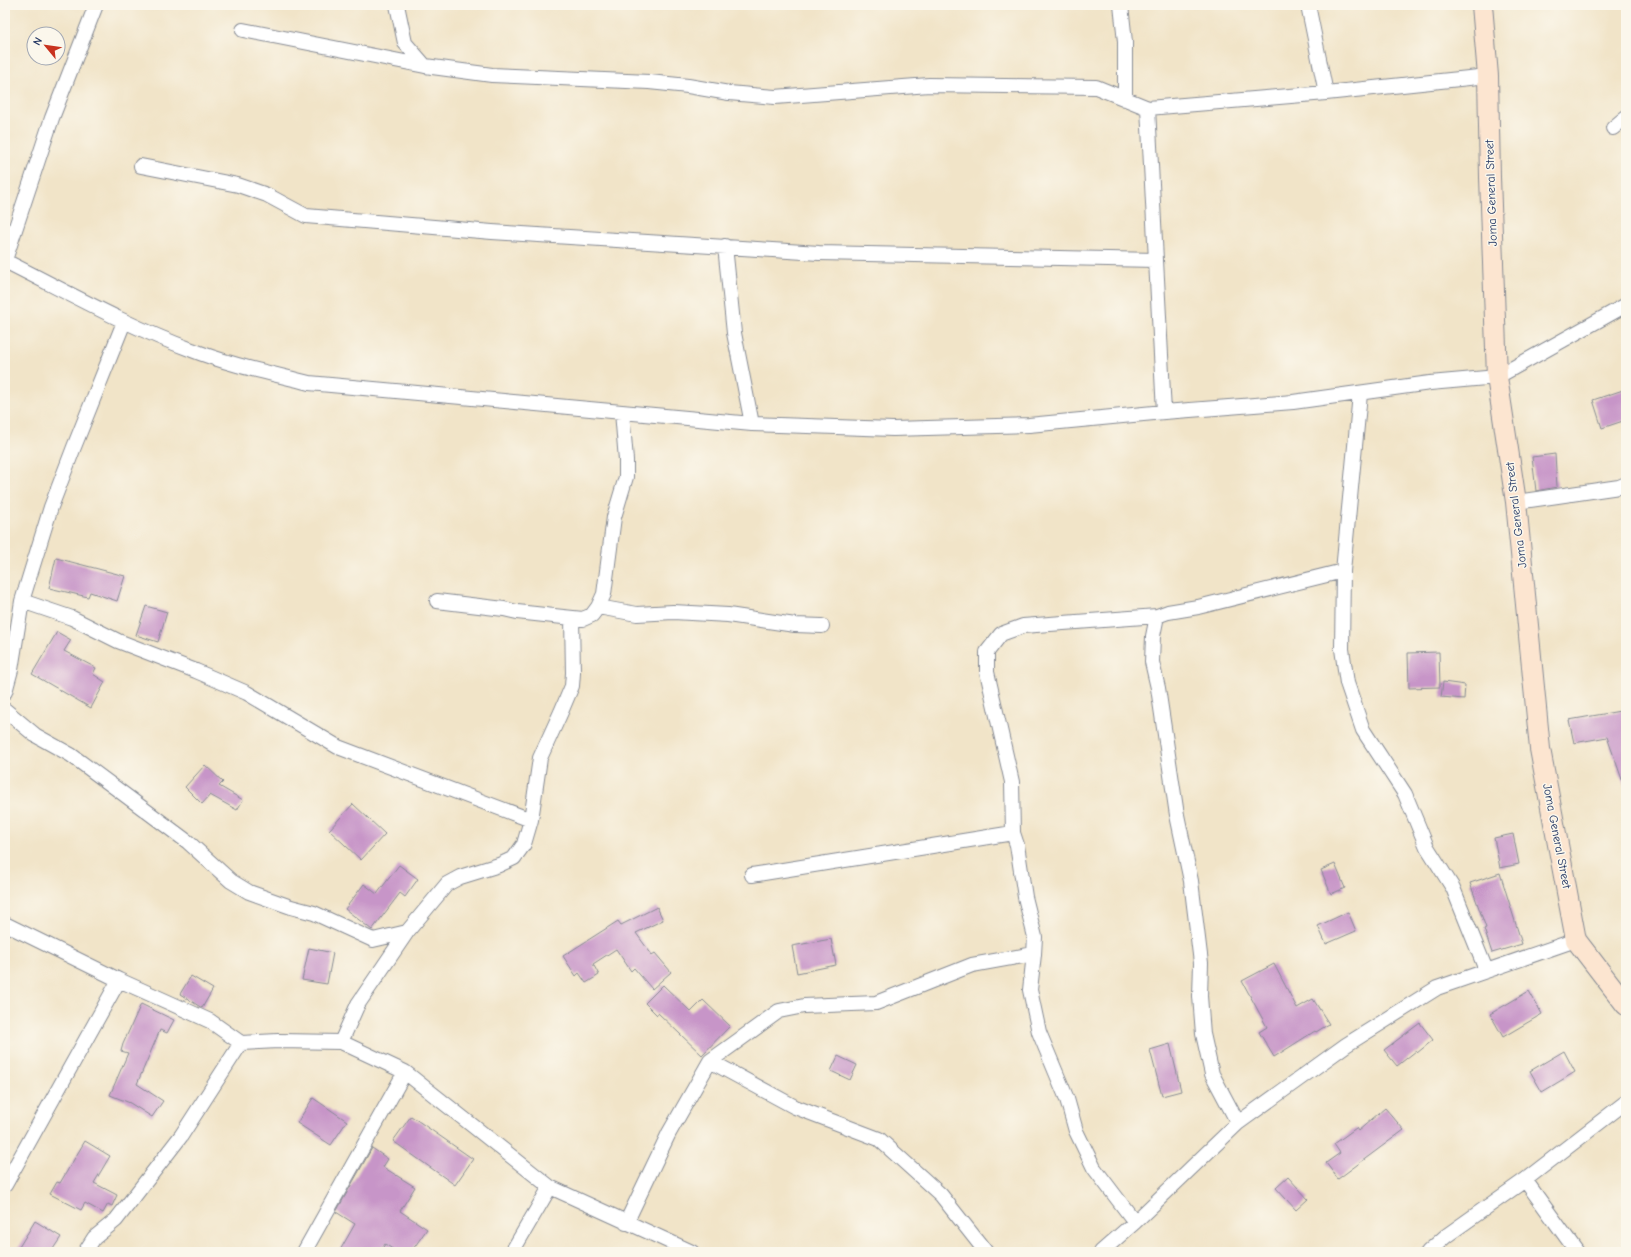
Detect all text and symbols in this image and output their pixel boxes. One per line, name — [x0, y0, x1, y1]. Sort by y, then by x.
north arrow — [26, 26, 66, 66]
text: N — [30, 35, 45, 48]
street label: Joma General Street — [1482, 139, 1500, 247]
street label: Joma General Street — [1502, 461, 1529, 569]
street label: Joma General Street — [1540, 782, 1574, 890]

